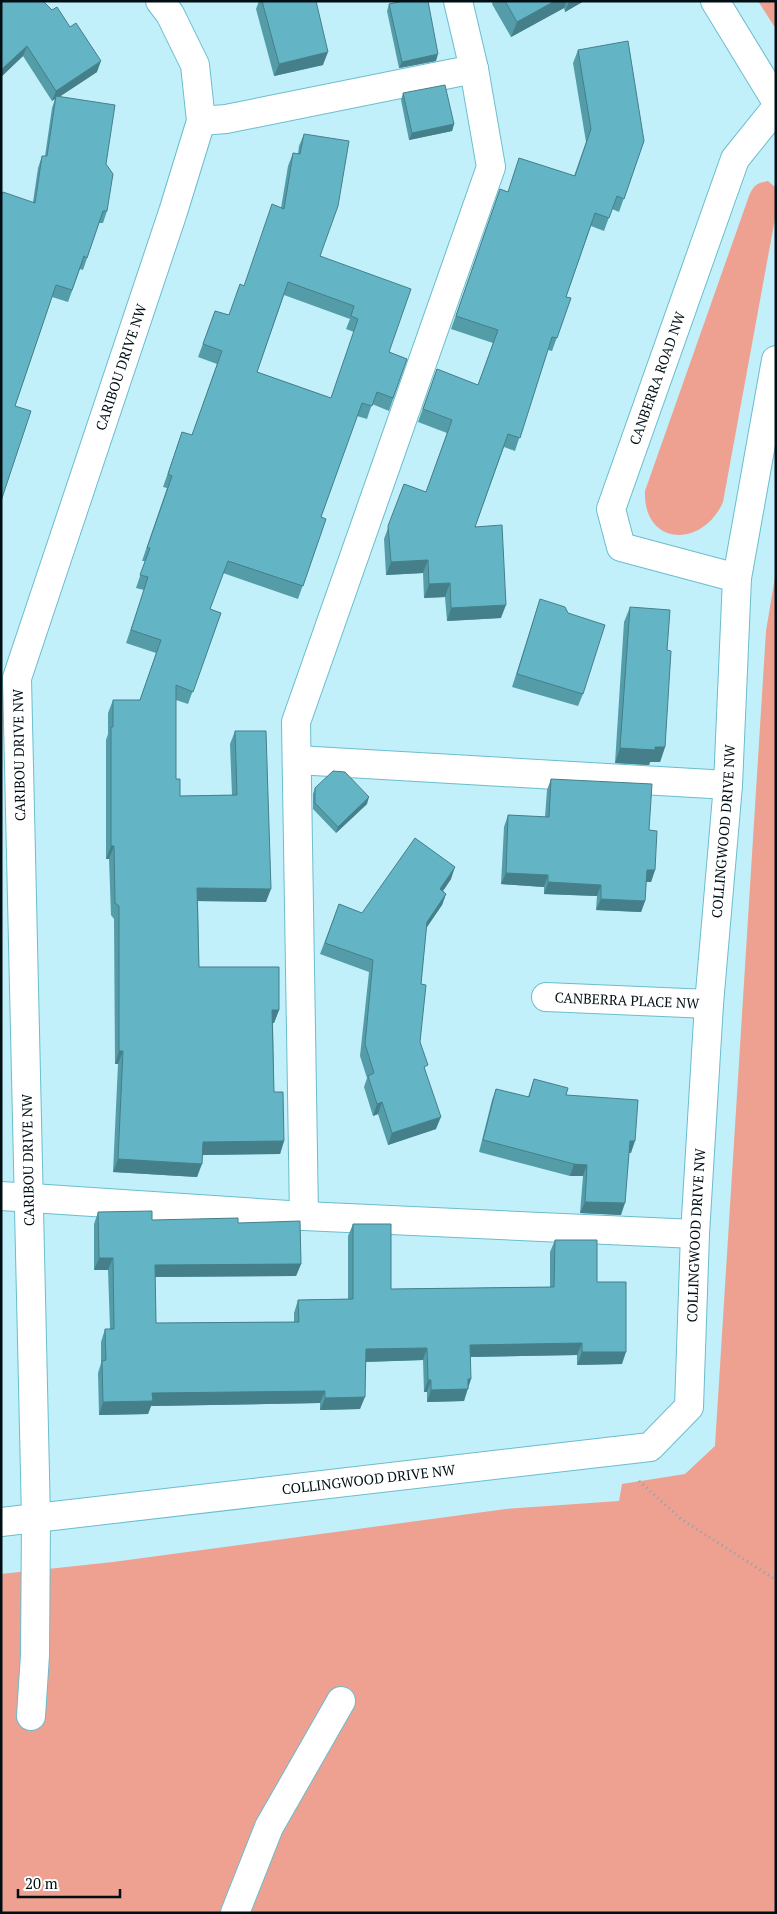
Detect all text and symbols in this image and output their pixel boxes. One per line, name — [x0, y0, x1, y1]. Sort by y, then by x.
street label: CARIBOU DRIVE NW — [91, 301, 151, 433]
street label: CANBERRA ROAD NW — [624, 308, 689, 447]
street label: CARIBOU DRIVE NW — [8, 688, 29, 821]
street label: COLLINGWOOD DRIVE NW — [706, 743, 739, 919]
street label: CANBERRA PLACE NW — [554, 987, 701, 1013]
street label: CARIBOU DRIVE NW — [17, 1093, 38, 1226]
street label: COLLINGWOOD DRIVE NW — [682, 1147, 709, 1323]
street label: COLLINGWOOD DRIVE NW — [281, 1459, 457, 1498]
scale bar — [18, 1866, 120, 1898]
text: 20 m — [25, 1873, 58, 1893]

